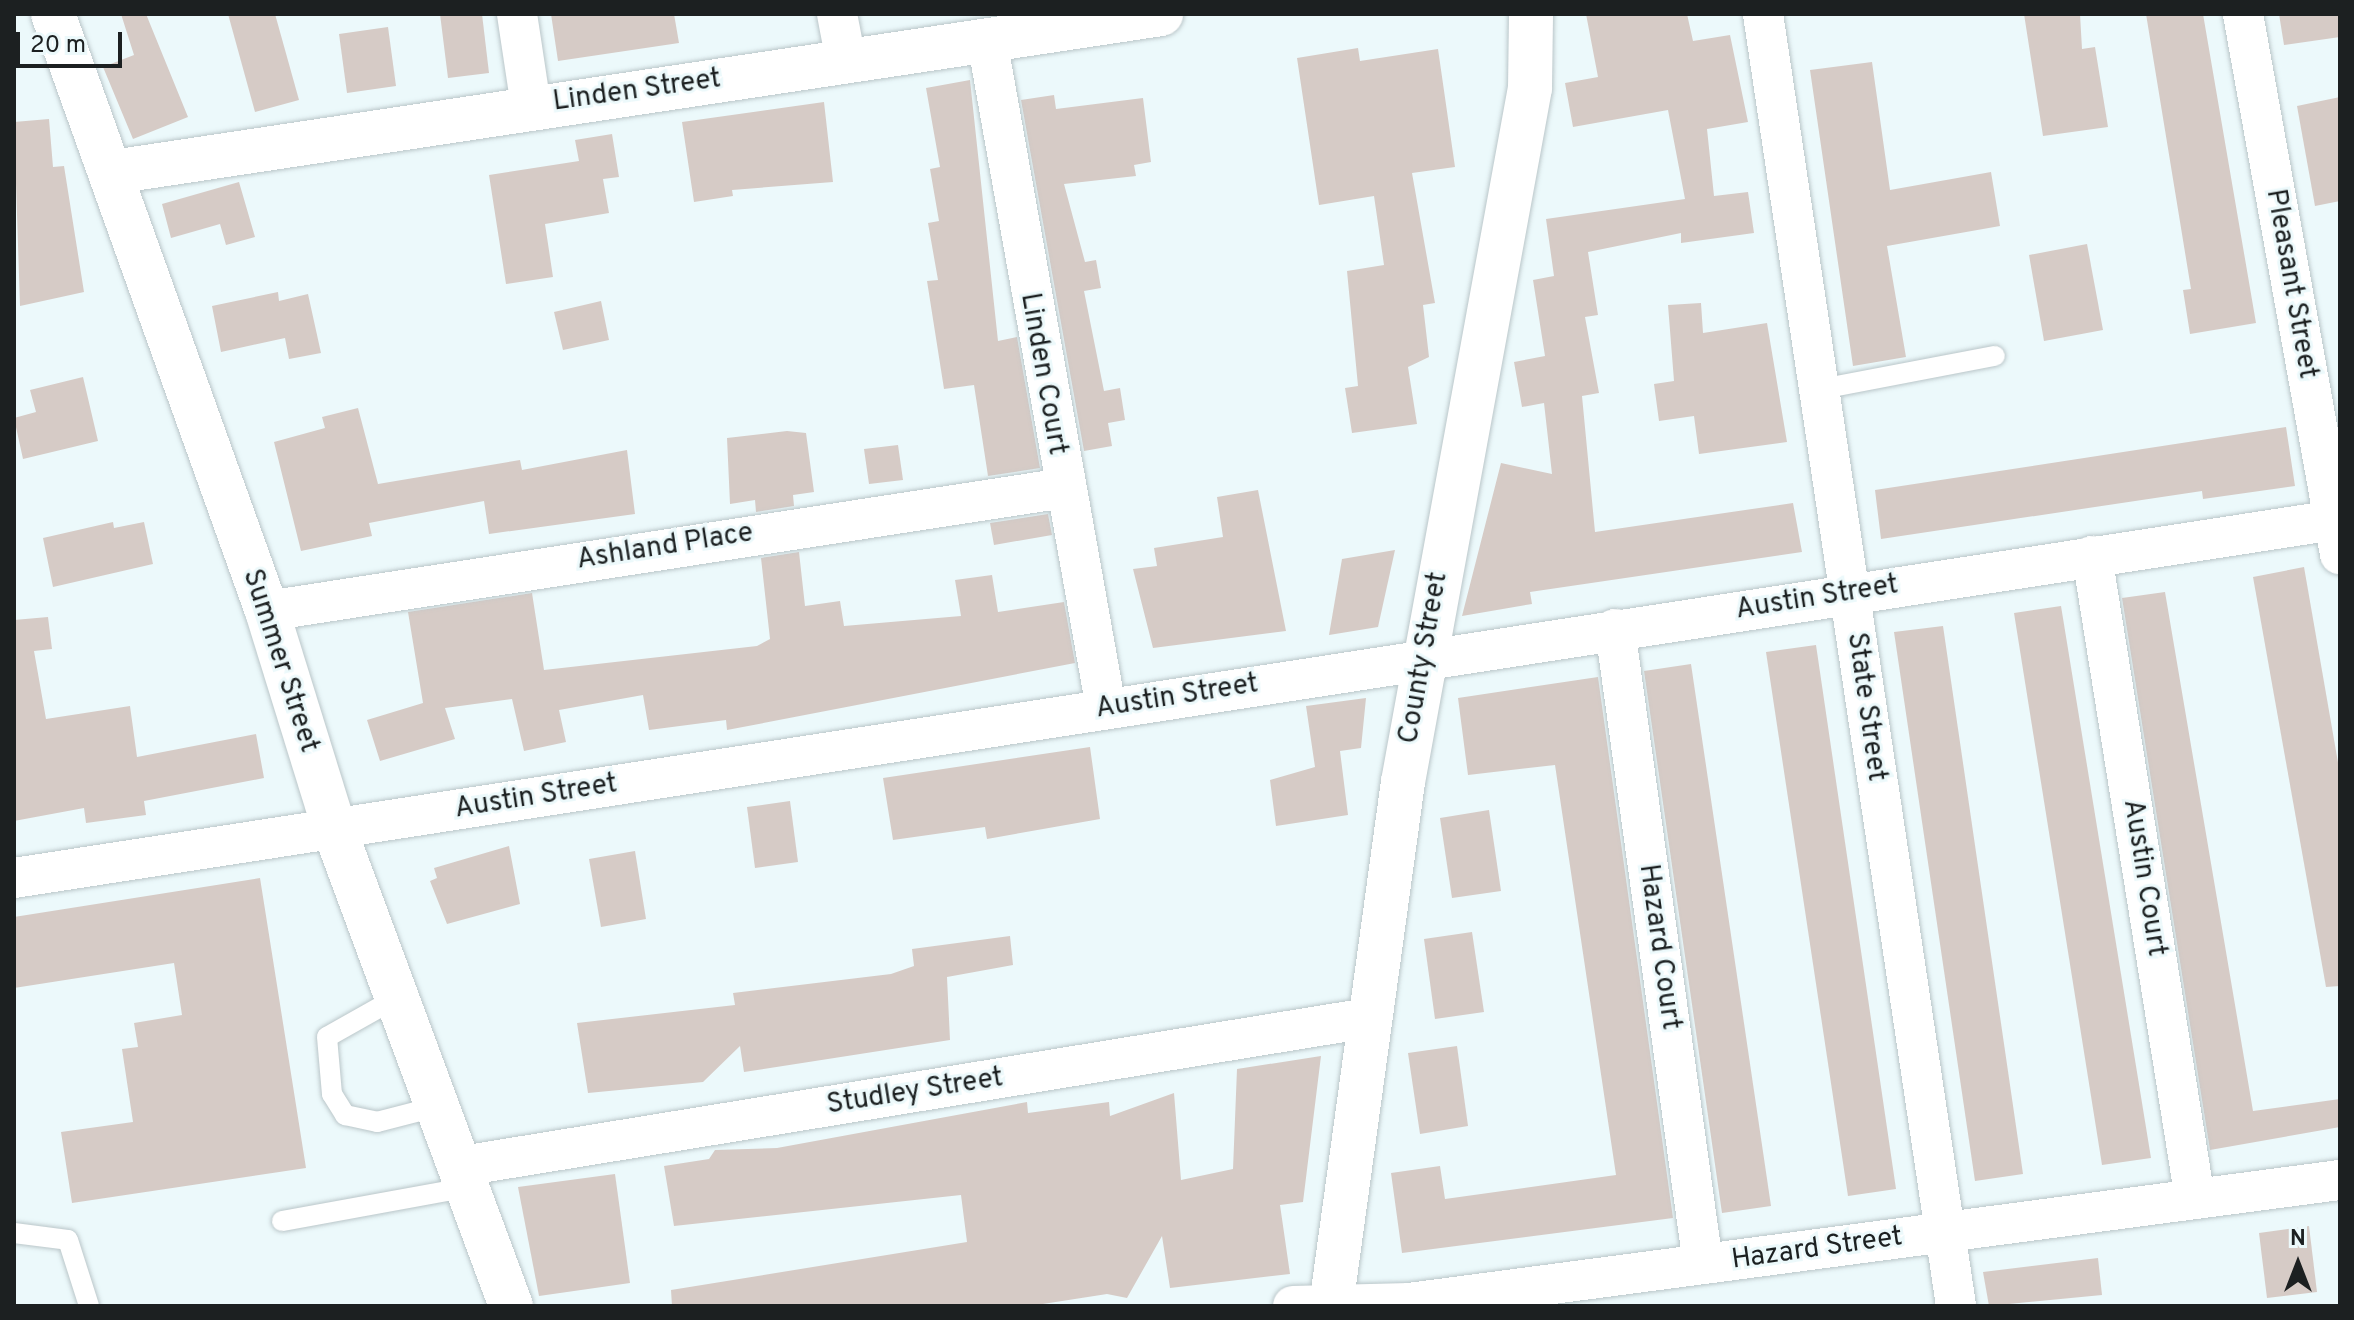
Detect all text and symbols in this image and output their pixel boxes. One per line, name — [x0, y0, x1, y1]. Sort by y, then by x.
scale bar — [20, 16, 126, 66]
text: 20 m — [30, 31, 86, 61]
street label: Linden Street — [551, 63, 723, 119]
street label: Pleasant Street — [2258, 186, 2324, 382]
street label: Linden Court — [1012, 290, 1074, 458]
street label: Ashland Place — [574, 516, 756, 578]
street label: Summer Street — [235, 565, 325, 757]
street label: Austin Street — [1733, 569, 1901, 627]
street label: County Street — [1392, 570, 1456, 746]
street label: State Street — [1839, 630, 1893, 784]
street label: Austin Street — [1093, 668, 1261, 726]
street label: Austin Street — [452, 768, 620, 826]
street label: Austin Court — [2115, 797, 2173, 959]
street label: Hazard Court — [1631, 862, 1687, 1032]
street label: Studley Street — [824, 1061, 1006, 1123]
street label: Hazard Street — [1729, 1220, 1905, 1278]
north arrow — [2258, 1224, 2338, 1304]
text: N — [2290, 1226, 2306, 1253]

